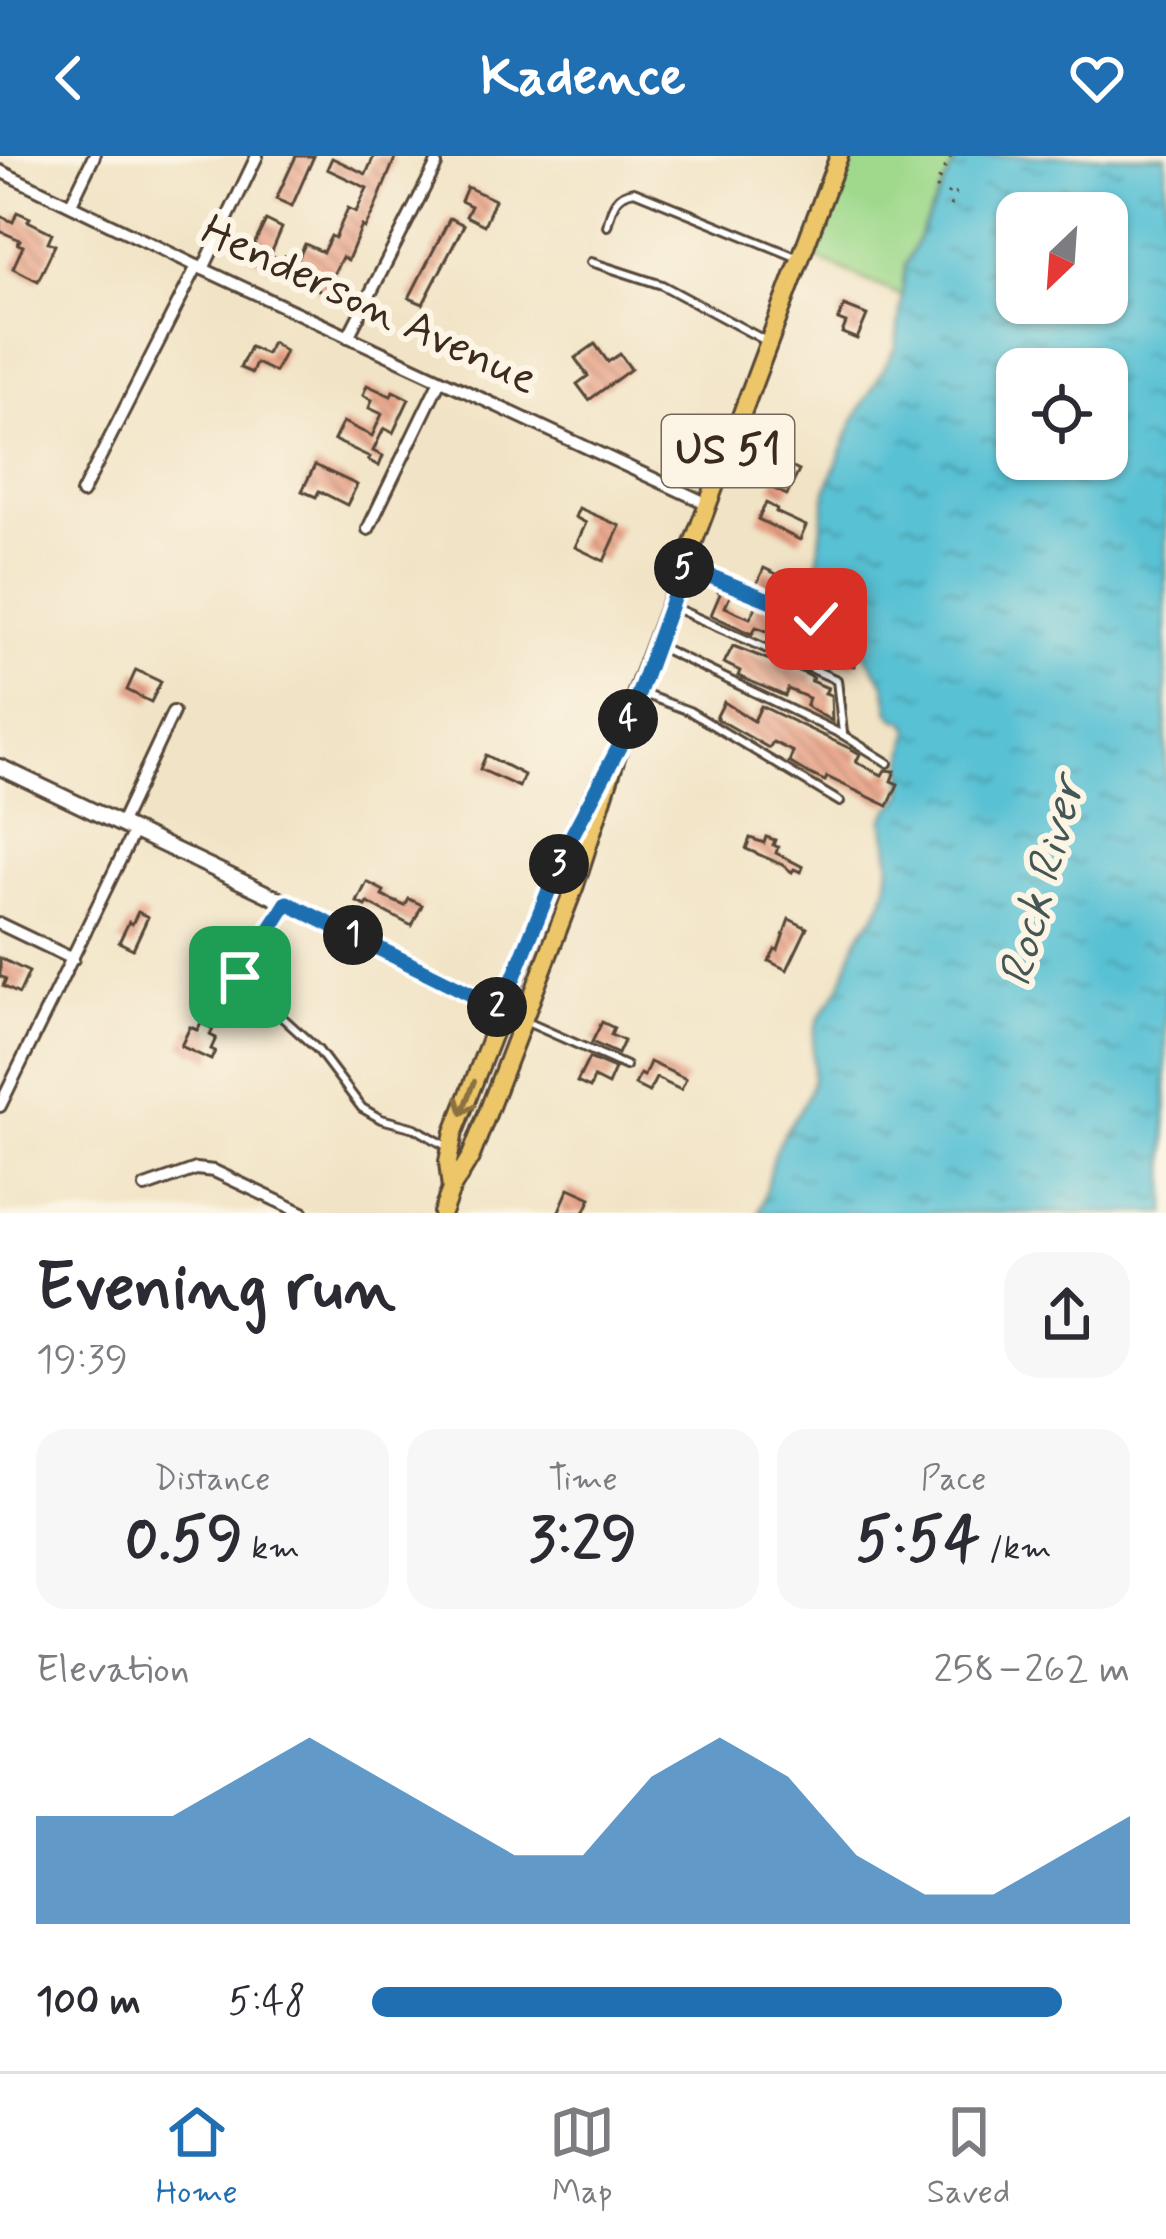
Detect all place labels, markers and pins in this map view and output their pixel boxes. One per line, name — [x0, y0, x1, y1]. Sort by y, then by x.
pin: 5 — [654, 538, 714, 598]
pin — [765, 568, 867, 670]
pin: 4 — [598, 689, 658, 749]
pin: 3 — [529, 834, 589, 894]
pin: 1 — [323, 905, 383, 965]
pin — [189, 926, 291, 1028]
pin: 2 — [467, 977, 527, 1037]

